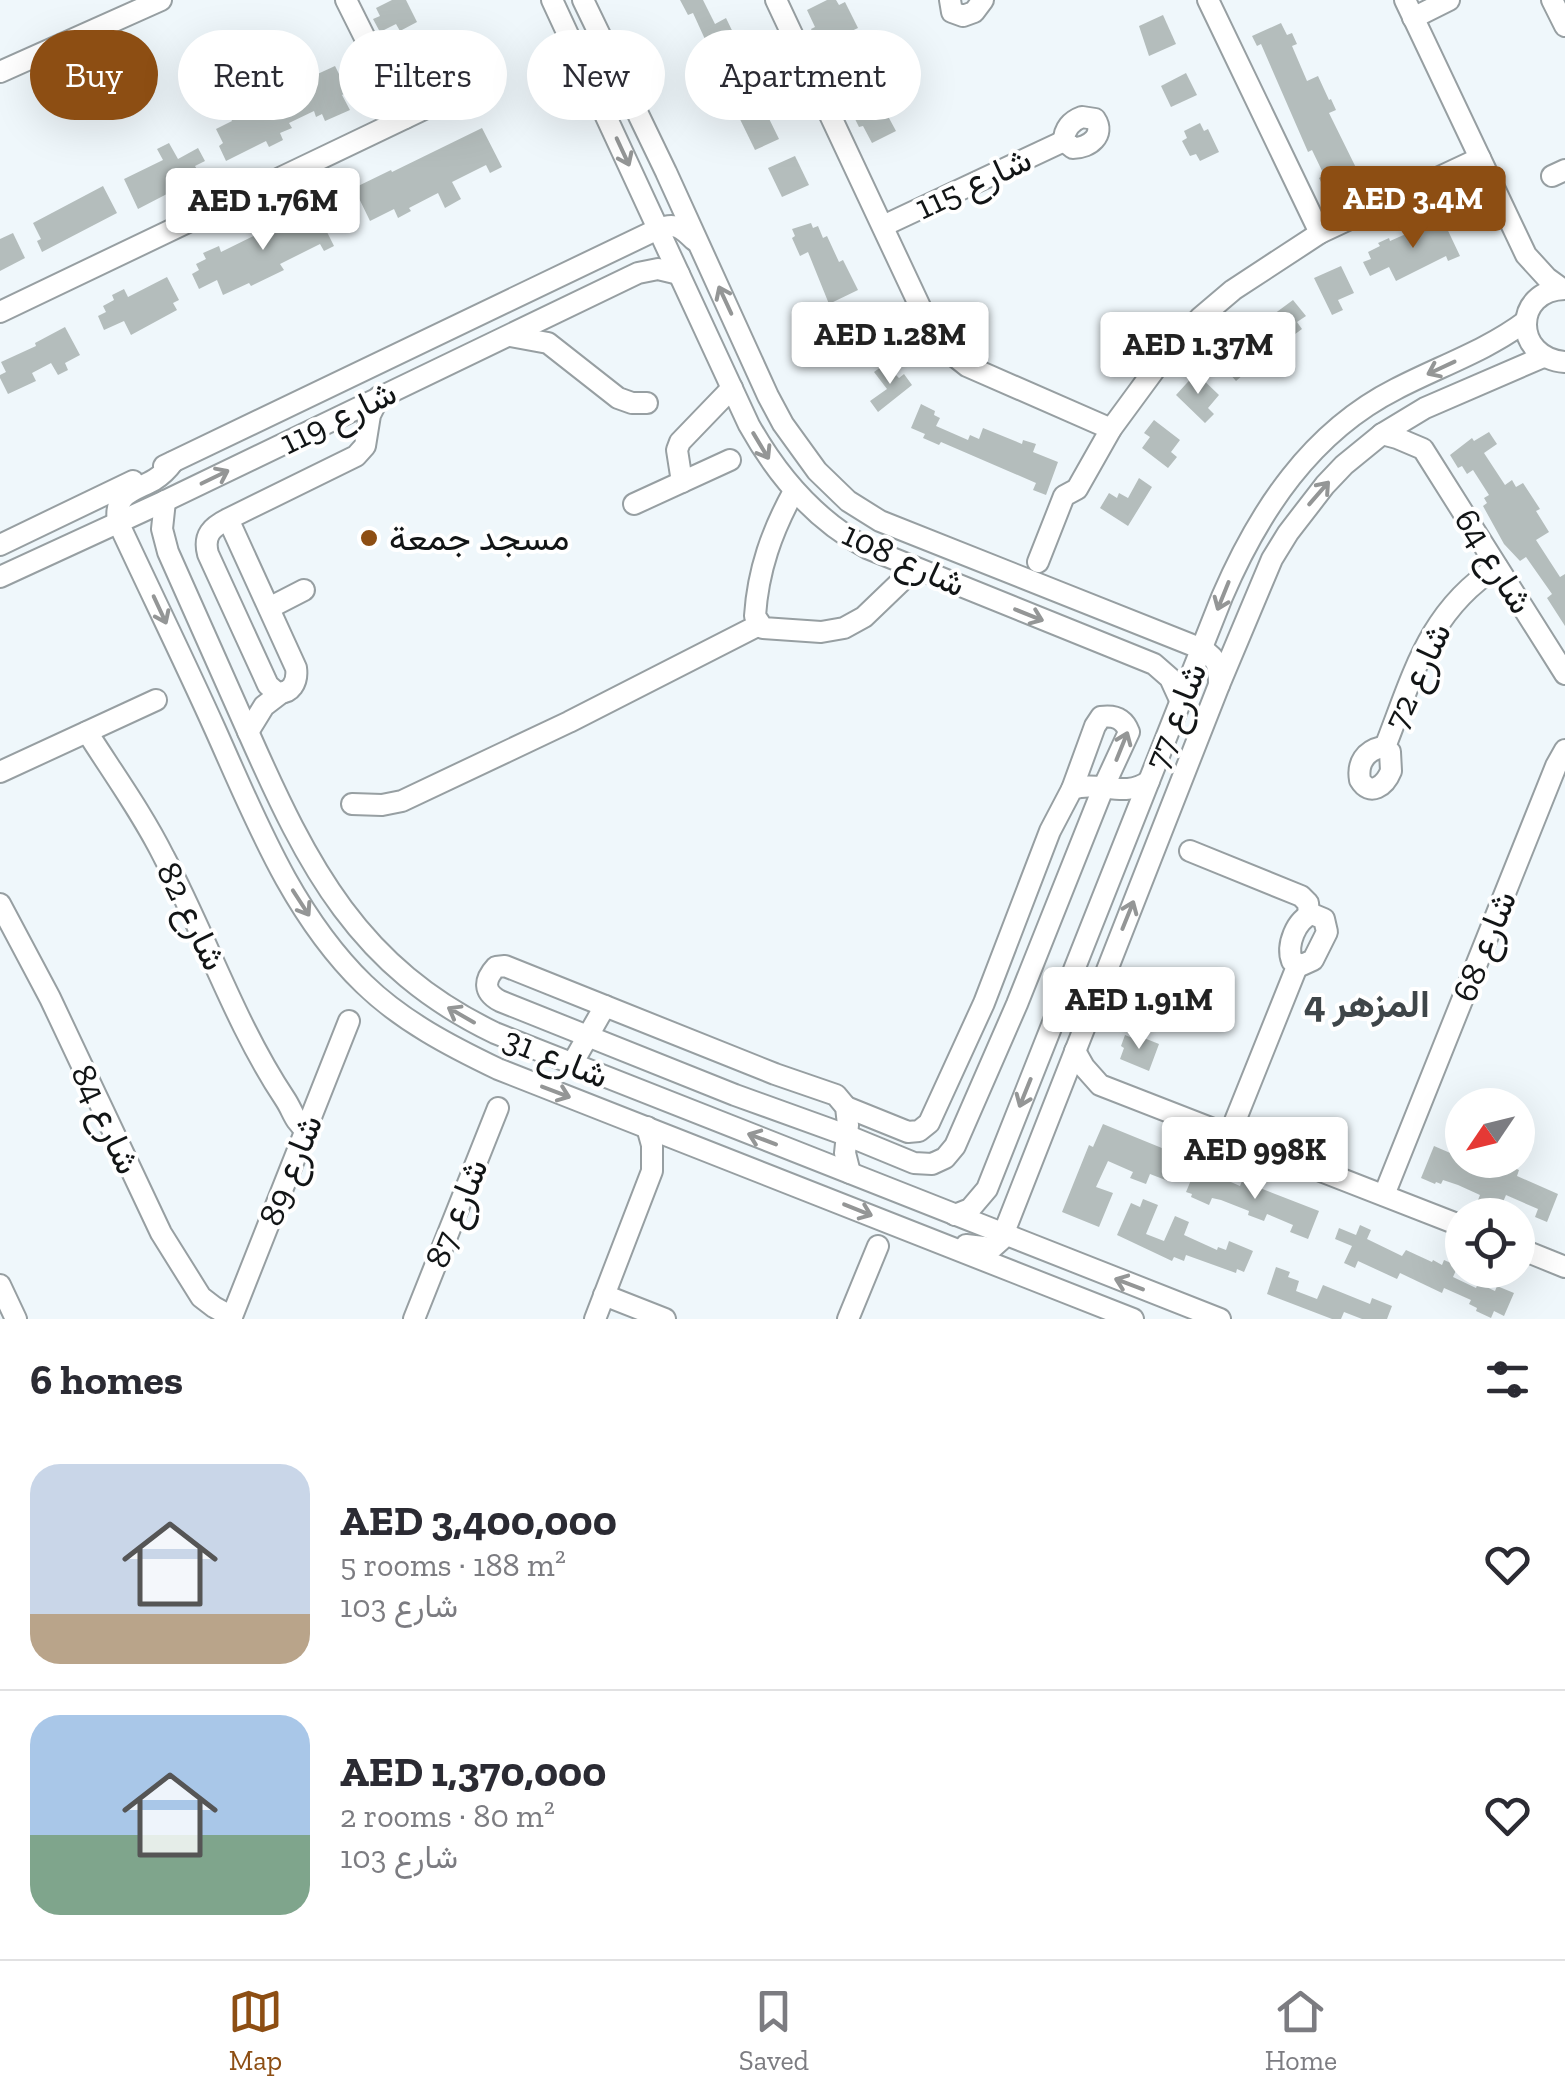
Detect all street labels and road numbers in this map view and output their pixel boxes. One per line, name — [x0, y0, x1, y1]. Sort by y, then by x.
street label: شارع 115 — [908, 138, 1039, 231]
street label: شارع 119 — [273, 371, 404, 466]
street label: شارع 64 — [1443, 501, 1542, 623]
street label: شارع 108 — [835, 512, 972, 608]
street label: شارع 72 — [1374, 616, 1463, 737]
street label: شارع 77 — [1135, 657, 1218, 777]
street label: شارع 82 — [145, 855, 236, 978]
street label: شارع 68 — [1443, 884, 1528, 1009]
street label: شارع 31 — [497, 1017, 614, 1100]
street label: شارع 84 — [60, 1058, 150, 1182]
street label: شارع 89 — [249, 1108, 334, 1233]
street label: شارع 87 — [415, 1152, 500, 1275]

